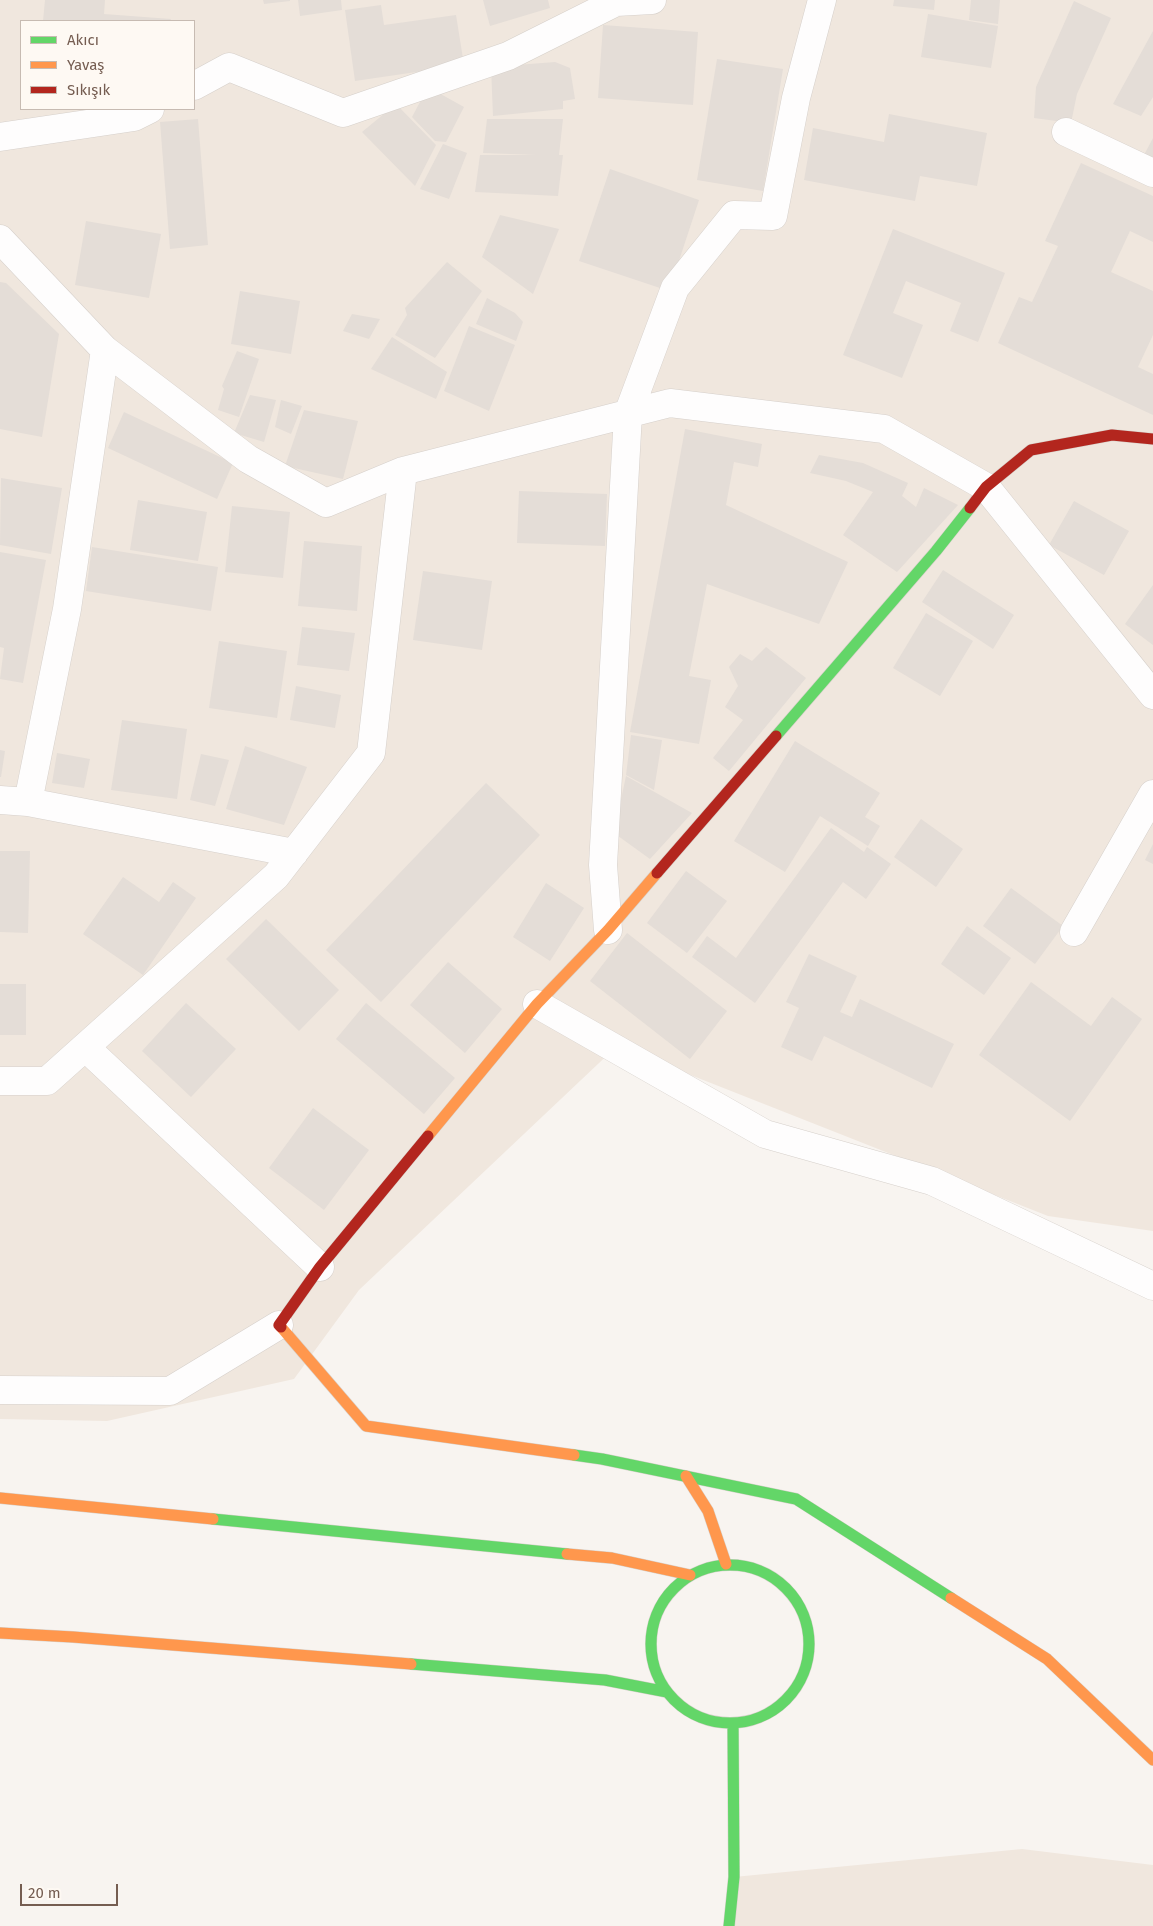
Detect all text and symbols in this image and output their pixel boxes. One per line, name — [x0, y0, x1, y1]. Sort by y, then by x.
legend — [20, 20, 195, 110]
text: Akıcı — [67, 31, 99, 49]
text: Yavaş — [67, 56, 104, 74]
text: Sıkışık — [67, 81, 110, 99]
scale bar — [22, 1874, 120, 1906]
text: 20 m — [28, 1884, 61, 1902]

